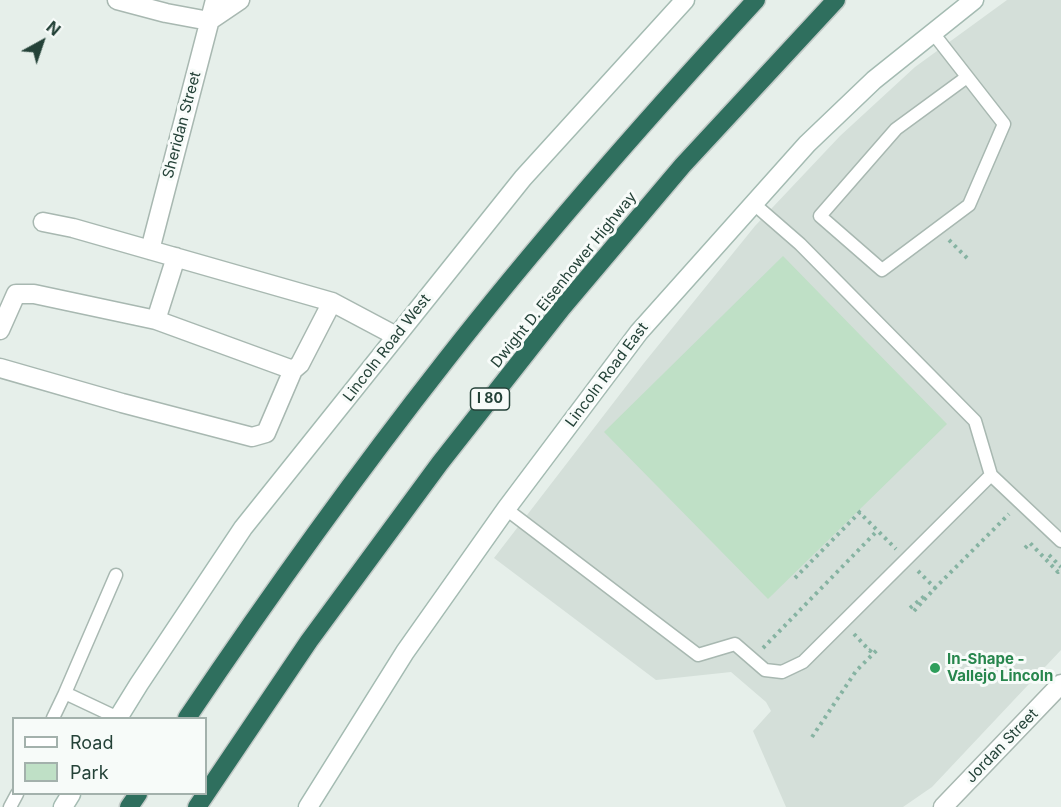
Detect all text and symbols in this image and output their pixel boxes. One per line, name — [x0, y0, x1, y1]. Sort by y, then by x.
north arrow — [12, 12, 72, 72]
text: N — [42, 17, 65, 40]
street label: Sheridan Street — [159, 70, 205, 180]
street label: Dwight D. Eisenhower Highway — [488, 189, 640, 371]
street label: Lincoln Road West — [340, 291, 434, 405]
street label: Lincoln Road East — [562, 319, 652, 431]
road number: I 80 — [470, 388, 510, 410]
place label: In-Shape - Vallejo Lincoln — [947, 650, 1053, 685]
marker: In-Shape - Vallejo Lincoln — [928, 661, 942, 675]
street label: Jordan Street — [962, 705, 1042, 787]
legend — [12, 717, 207, 795]
text: Road — [70, 732, 113, 753]
text: Park — [70, 762, 109, 783]

